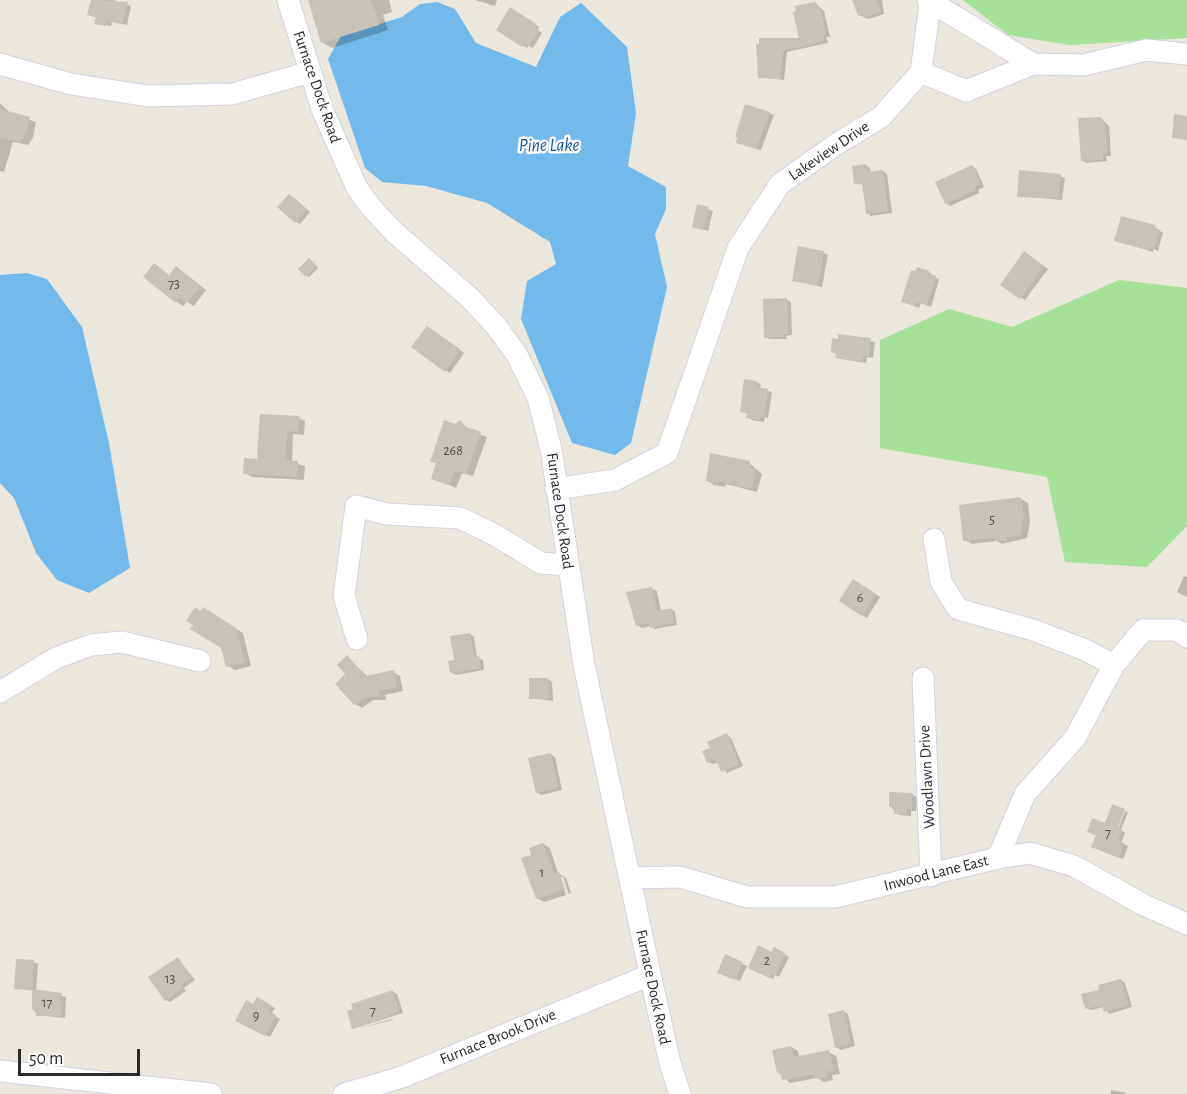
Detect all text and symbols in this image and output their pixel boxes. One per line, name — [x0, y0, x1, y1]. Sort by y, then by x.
street label: Furnace Dock Road — [289, 28, 345, 146]
street label: Lakeview Drive — [785, 117, 873, 185]
water label: Pine Lake — [519, 135, 579, 157]
house number: 73 — [168, 276, 180, 292]
house number: 268 — [443, 443, 463, 459]
street label: Furnace Dock Road — [542, 452, 578, 570]
house number: 5 — [989, 512, 995, 528]
house number: 6 — [857, 590, 863, 606]
street label: Woodlawn Drive — [915, 725, 939, 829]
house number: 7 — [1105, 825, 1111, 841]
street label: Inwood Lane East — [882, 851, 990, 895]
house number: 1 — [540, 865, 544, 881]
street label: Furnace Dock Road — [631, 928, 675, 1046]
house number: 2 — [764, 953, 770, 969]
house number: 13 — [165, 971, 175, 987]
house number: 17 — [42, 995, 52, 1011]
house number: 7 — [370, 1003, 376, 1019]
street label: Furnace Brook Drive — [437, 1005, 559, 1069]
house number: 9 — [253, 1008, 259, 1024]
scale bar — [21, 1037, 142, 1075]
text: 50 m — [29, 1050, 63, 1068]

